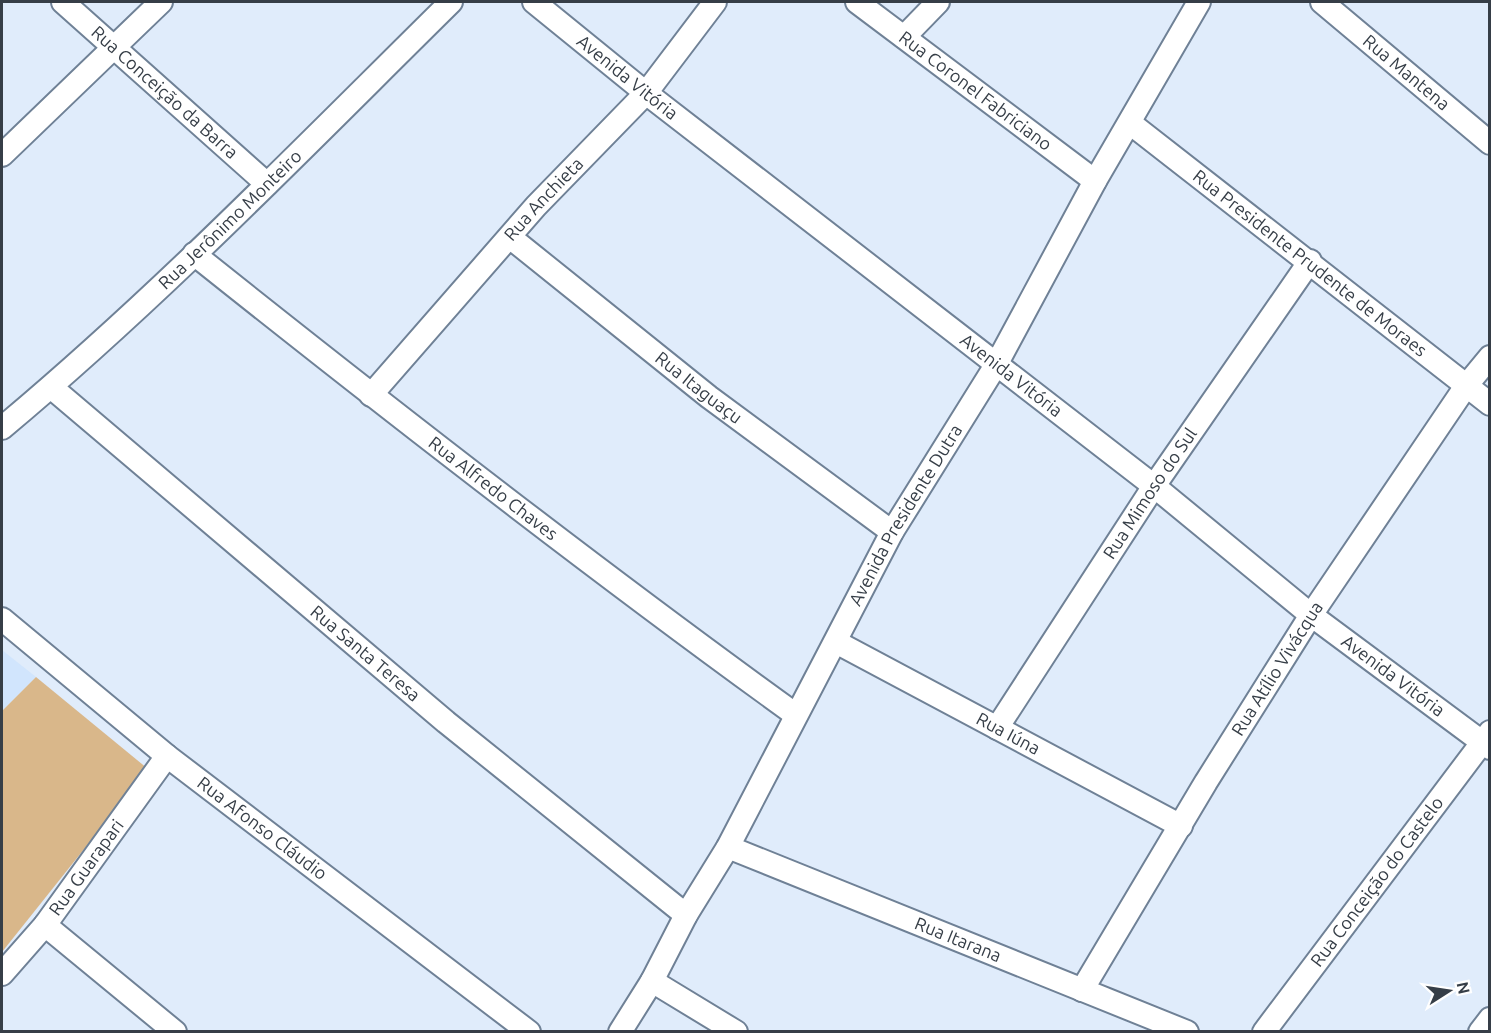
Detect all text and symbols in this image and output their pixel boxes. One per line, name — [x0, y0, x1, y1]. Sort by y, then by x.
street label: Rua Conceição da Barra — [88, 21, 242, 162]
street label: Rua Coronel Fabriciano — [896, 26, 1056, 154]
street label: Avenida Vitória — [574, 30, 682, 123]
street label: Rua Mantena — [1360, 30, 1454, 114]
street label: Rua Jerônimo Monteiro — [154, 145, 305, 293]
street label: Rua Anchieta — [499, 153, 587, 244]
street label: Rua Presidente Prudente de Moraes — [1190, 165, 1431, 360]
street label: Avenida Vitória — [957, 329, 1067, 420]
street label: Rua Itaguaçu — [652, 347, 746, 427]
street label: Avenida Presidente Dutra — [844, 420, 966, 609]
street label: Rua Mimoso do Sul — [1099, 424, 1200, 562]
street label: Rua Alfredo Chaves — [425, 432, 562, 544]
street label: Rua Atílio Vivácqua — [1227, 597, 1326, 739]
street label: Rua Santa Teresa — [307, 601, 425, 705]
street label: Avenida Vitória — [1338, 630, 1449, 720]
street label: Rua Iúna — [973, 708, 1044, 758]
street label: Rua Afonso Cláudio — [194, 772, 331, 883]
street label: Rua Conceição do Castelo — [1306, 792, 1447, 970]
street label: Rua Guarapari — [44, 815, 127, 919]
street label: Rua Itarana — [912, 912, 1005, 965]
north arrow — [1419, 961, 1479, 1021]
text: N — [1454, 980, 1474, 996]

